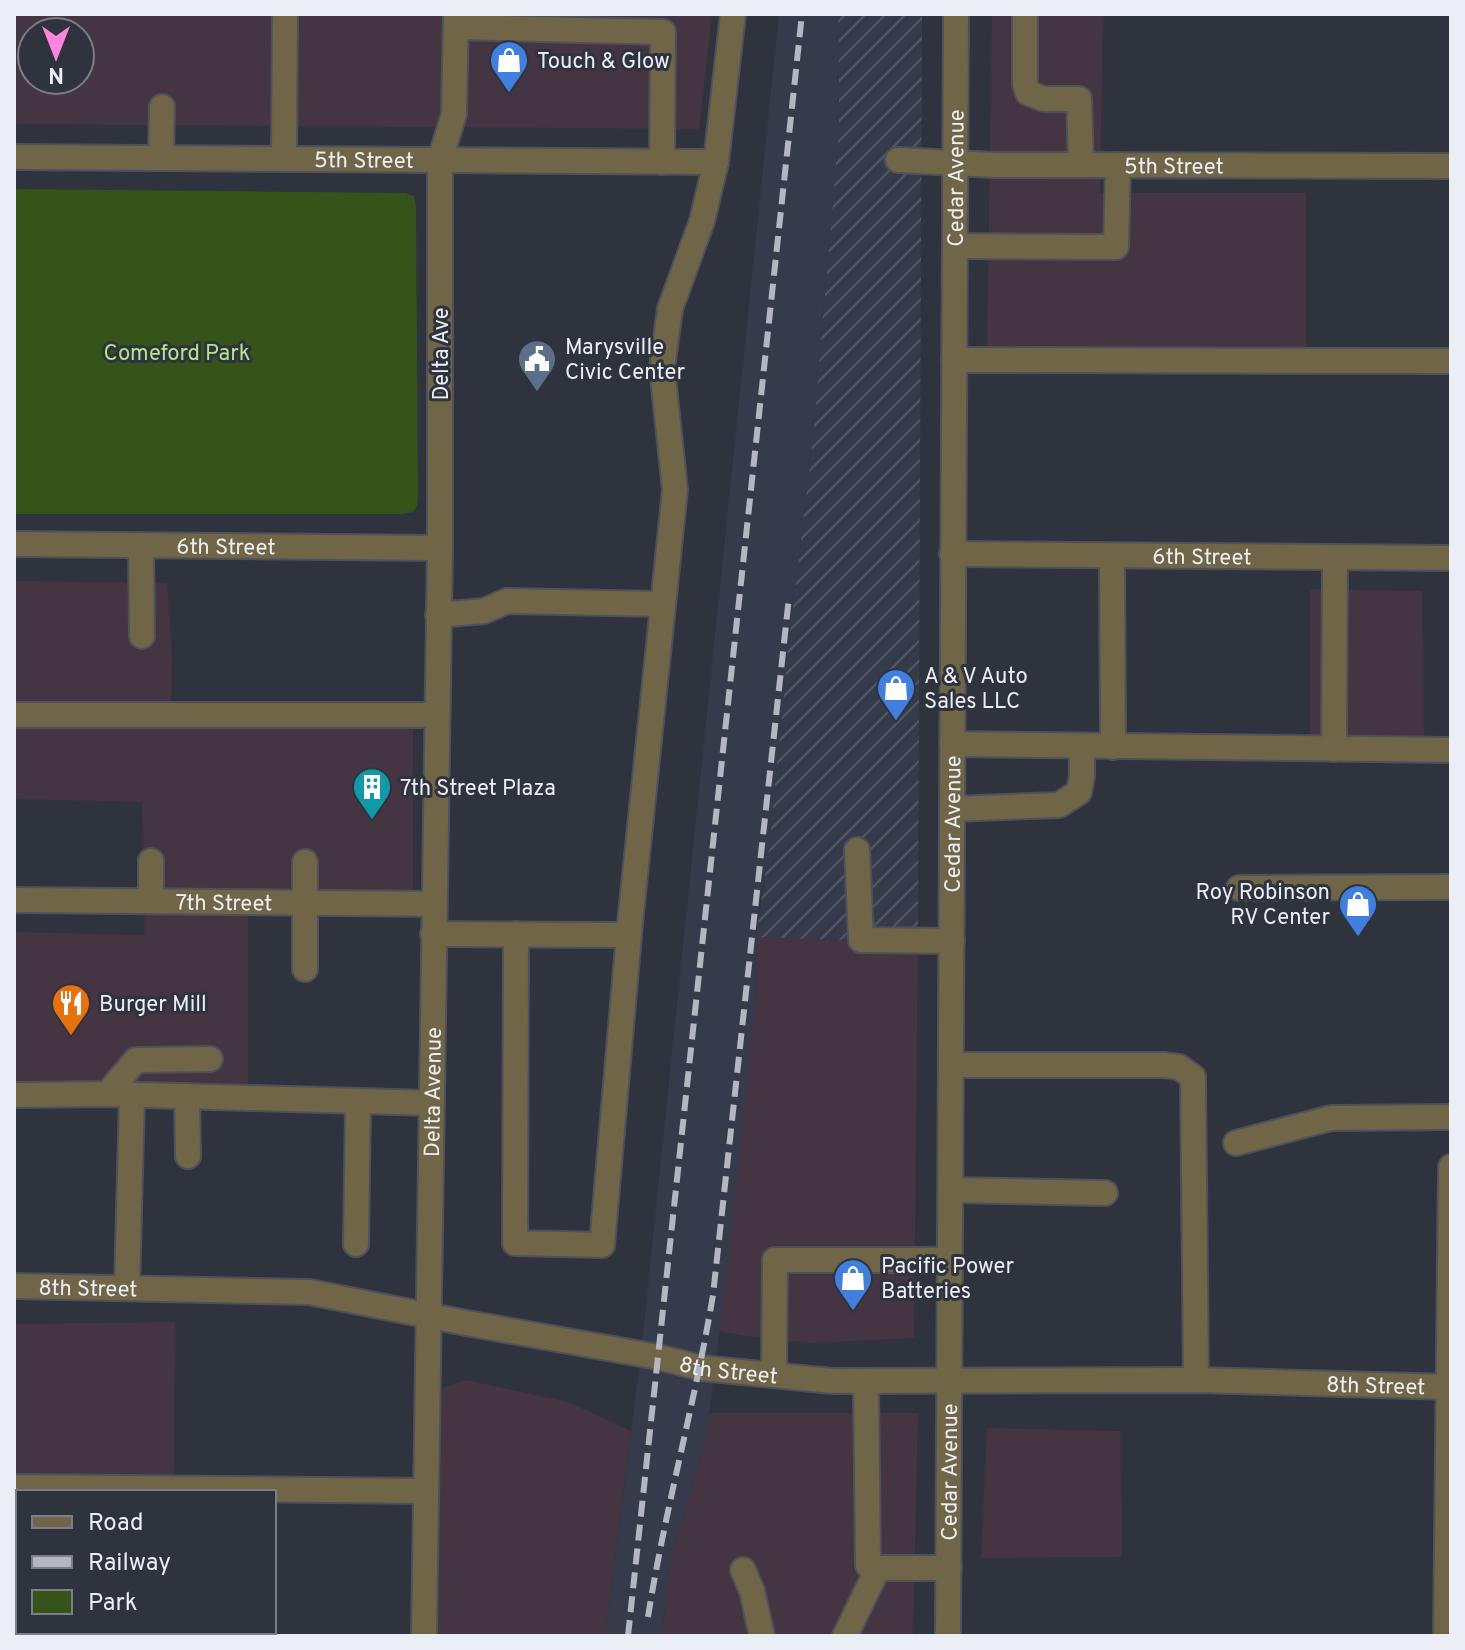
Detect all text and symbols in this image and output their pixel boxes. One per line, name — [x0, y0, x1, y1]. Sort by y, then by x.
north arrow — [16, 16, 96, 96]
shop icon: Touch & Glow — [488, 39, 530, 94]
place label: Touch & Glow — [537, 49, 670, 76]
text: N — [48, 60, 64, 87]
street label: Cedar Avenue — [944, 109, 972, 247]
street label: 5th Street — [314, 148, 414, 176]
street label: 5th Street — [1124, 154, 1224, 182]
street label: Delta Ave — [429, 307, 456, 401]
place label: Marysville Civic Center — [565, 335, 685, 387]
public building icon: Marysville Civic Center — [516, 338, 558, 393]
park label: Comeford Park — [104, 341, 250, 368]
street label: 6th Street — [176, 535, 276, 562]
street label: 6th Street — [1152, 545, 1252, 572]
place label: A & V Auto Sales LLC — [924, 664, 1028, 716]
shop icon: A & V Auto Sales LLC — [875, 667, 917, 722]
street label: Cedar Avenue — [941, 755, 968, 893]
building icon: 7th Street Plaza — [351, 766, 393, 821]
place label: 7th Street Plaza — [400, 776, 556, 803]
place label: Roy Robinson RV Center — [1196, 880, 1330, 932]
shop icon: Roy Robinson RV Center — [1337, 883, 1379, 938]
street label: 7th Street — [175, 891, 273, 918]
restaurant icon: Burger Mill — [50, 982, 92, 1037]
place label: Burger Mill — [99, 992, 207, 1019]
street label: Delta Avenue — [420, 1027, 449, 1157]
place label: Pacific Power Batteries — [881, 1254, 1015, 1306]
shop icon: Pacific Power Batteries — [832, 1257, 874, 1312]
street label: 8th Street — [38, 1275, 138, 1305]
street label: 8th Street — [676, 1352, 779, 1392]
street label: 8th Street — [1326, 1373, 1426, 1402]
street label: Cedar Avenue — [937, 1403, 965, 1541]
legend — [16, 1490, 276, 1634]
text: Road — [88, 1509, 144, 1539]
text: Railway — [88, 1549, 171, 1579]
text: Park — [88, 1589, 138, 1619]

